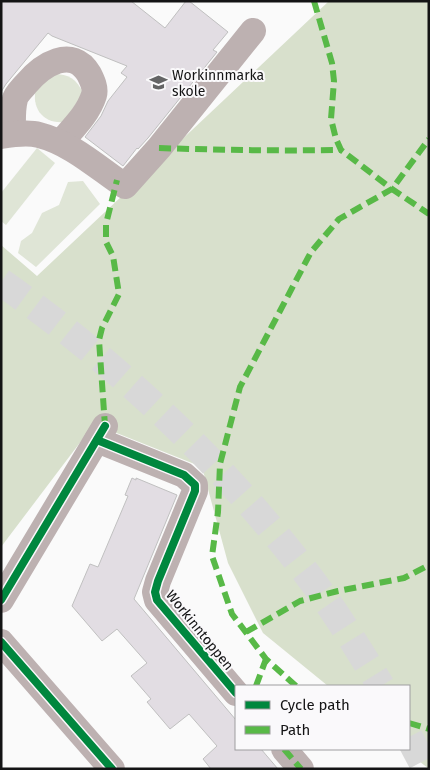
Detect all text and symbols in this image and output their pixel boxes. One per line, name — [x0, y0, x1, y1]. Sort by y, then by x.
place label: Workinnmarka skole — [172, 67, 264, 100]
school or university icon: Workinnmarka skole — [148, 73, 168, 93]
street label: Workinntoppen — [162, 587, 237, 674]
legend — [235, 685, 410, 750]
text: Cycle path — [280, 696, 350, 714]
text: Path — [280, 721, 310, 739]

